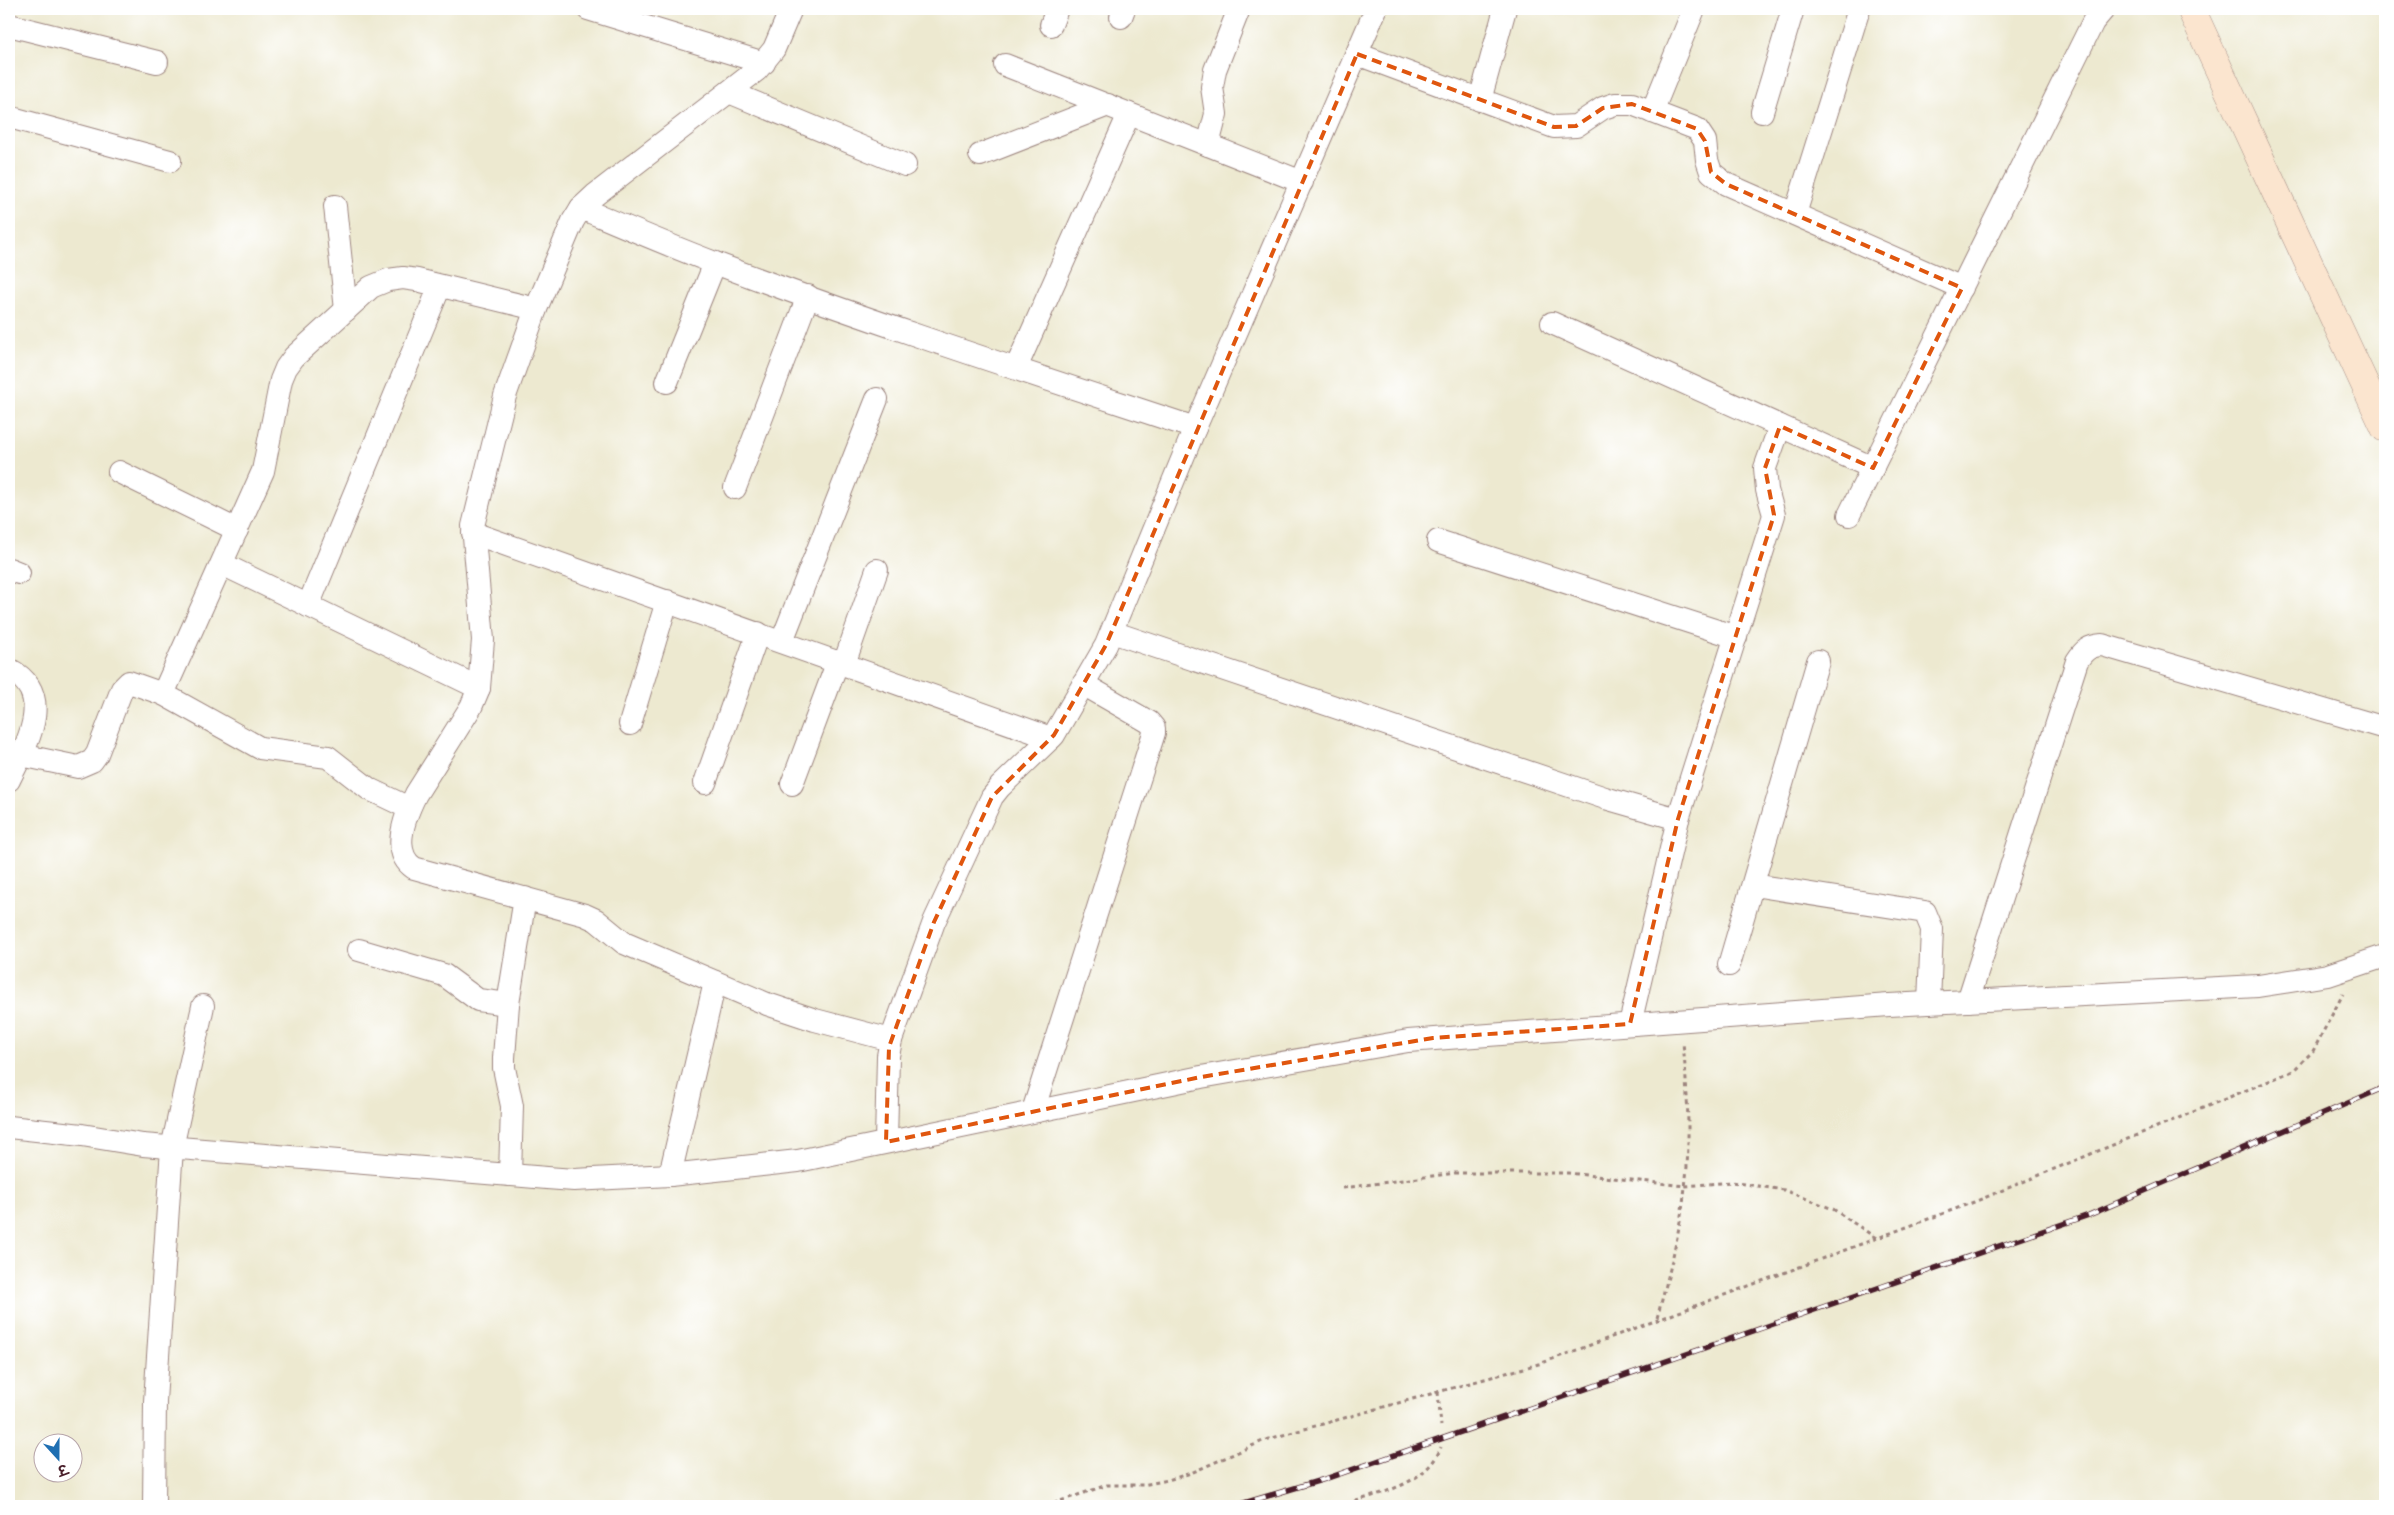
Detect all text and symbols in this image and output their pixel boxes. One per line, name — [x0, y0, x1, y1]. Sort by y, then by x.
north arrow — [32, 1432, 82, 1482]
text: उ — [54, 1459, 72, 1482]

